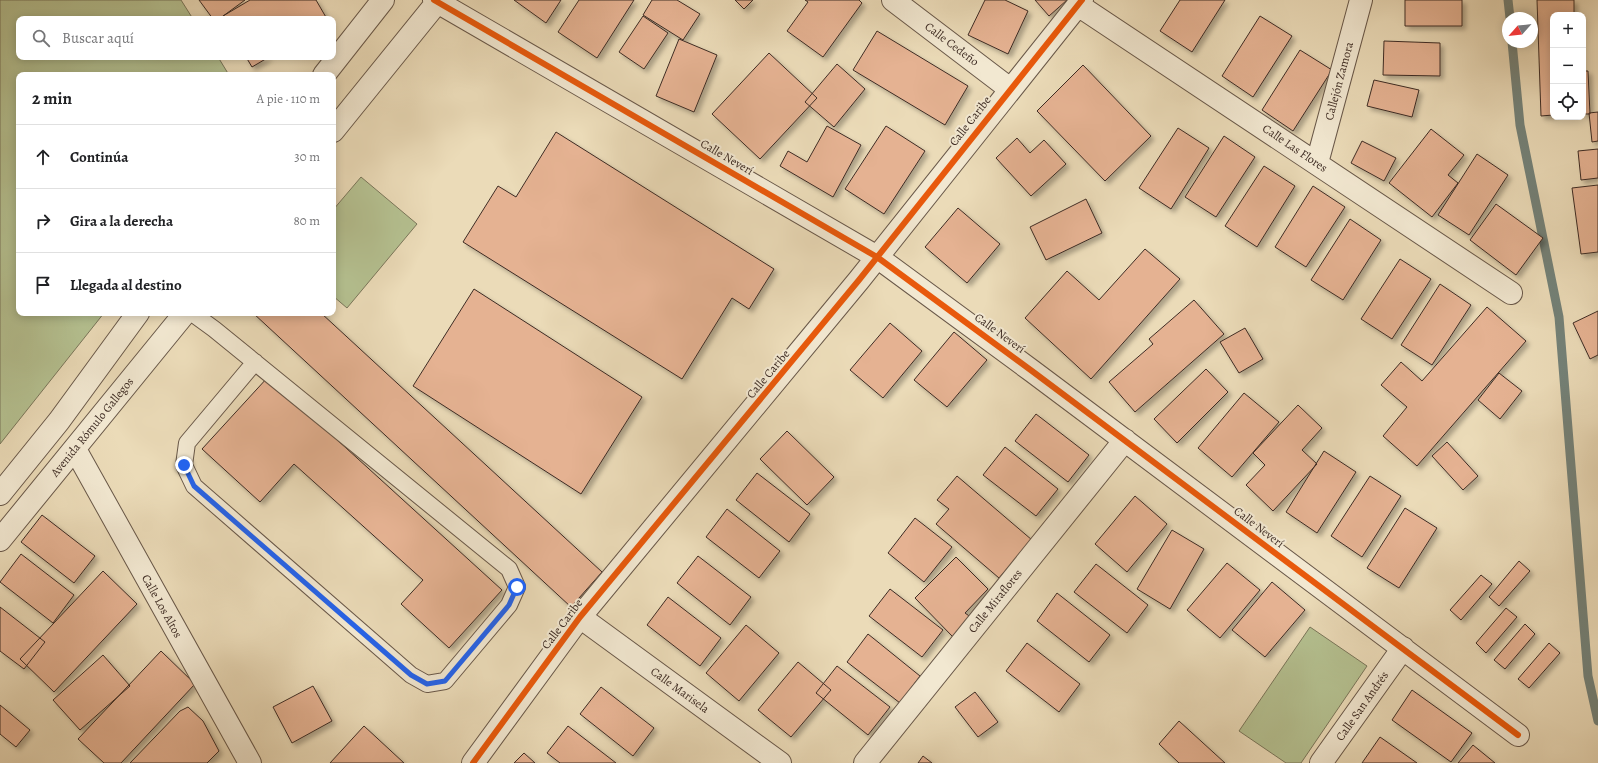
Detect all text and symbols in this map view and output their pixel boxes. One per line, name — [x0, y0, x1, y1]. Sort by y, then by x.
north arrow — [1502, 12, 1538, 48]
map controls — [1550, 12, 1586, 120]
button: + — [1550, 12, 1586, 48]
search box — [16, 16, 336, 60]
street label: Calle Cedeño — [922, 18, 982, 70]
icon: search — [30, 27, 52, 49]
text: Buscar aquí — [62, 28, 134, 48]
street label: Callejón Zamora — [1321, 40, 1357, 122]
button: − — [1550, 48, 1586, 84]
button: locate — [1550, 84, 1586, 120]
text: 2 min — [32, 87, 72, 110]
text: A pie · 110 m — [257, 90, 320, 107]
street label: Calle Caribe — [945, 93, 995, 149]
street label: Calle Las Flores — [1259, 120, 1331, 176]
street label: Calle Neverí — [697, 135, 757, 179]
icon: ahead — [32, 146, 54, 168]
text: Continúa — [70, 147, 128, 167]
text: 30 m — [294, 148, 320, 165]
icon: right — [32, 210, 54, 232]
text: Gira a la derecha — [70, 211, 173, 231]
text: 80 m — [293, 212, 320, 229]
icon: arrive — [32, 274, 54, 296]
text: Llegada al destino — [70, 275, 182, 295]
street label: Calle Neverí — [971, 309, 1029, 357]
street label: Calle Caribe — [743, 346, 793, 402]
street label: Avenida Rómulo Gallegos — [46, 374, 137, 481]
route end — [175, 456, 193, 474]
street label: Calle Neverí — [1231, 503, 1287, 551]
street label: Calle Miraflores — [964, 566, 1026, 636]
street label: Calle Los Altos — [138, 571, 186, 641]
route start — [508, 578, 526, 596]
street label: Calle Caribe — [538, 596, 586, 652]
street label: Calle Marisela — [647, 663, 713, 717]
street label: Calle San Andrés — [1332, 668, 1392, 744]

